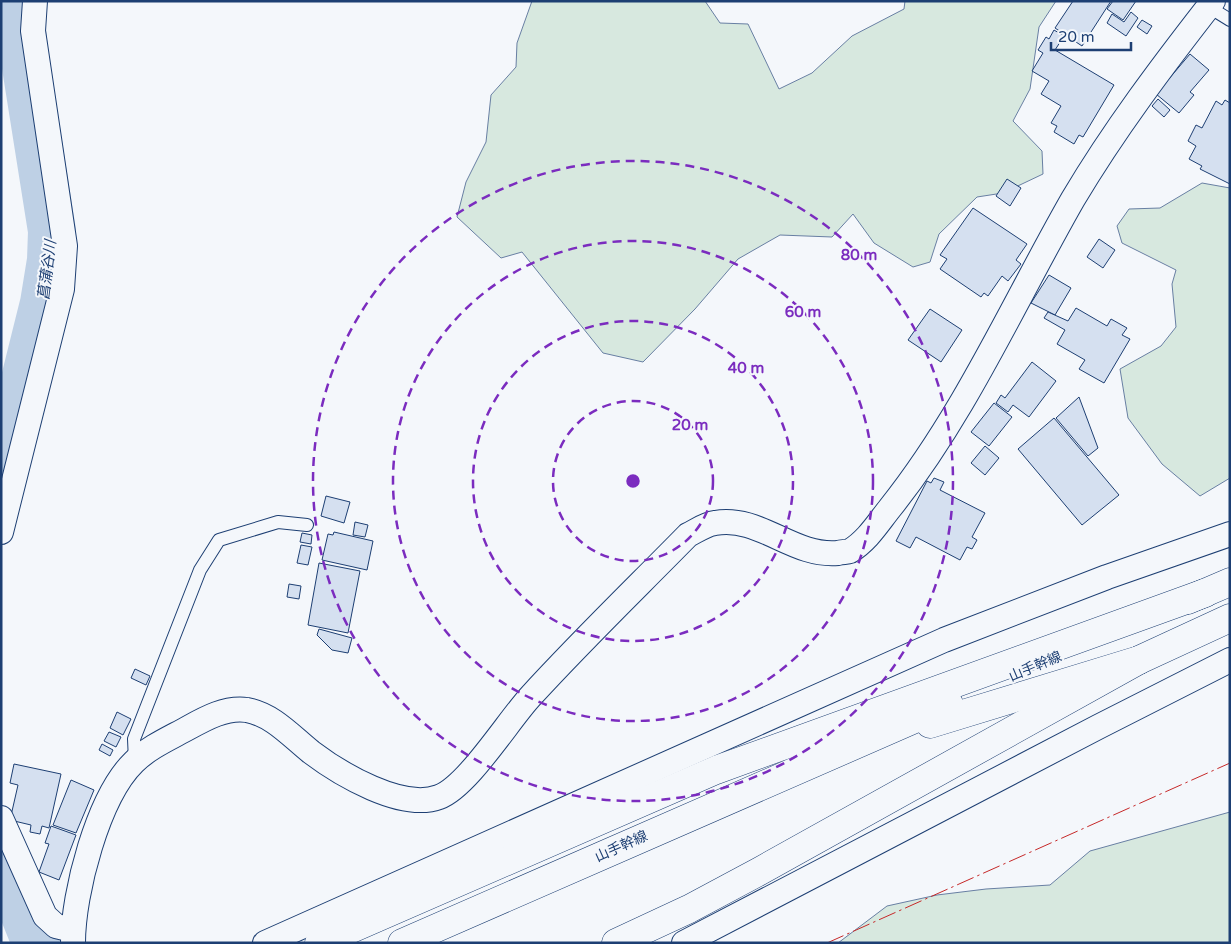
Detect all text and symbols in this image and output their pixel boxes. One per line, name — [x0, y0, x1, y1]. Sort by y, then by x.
scale bar — [1051, 20, 1131, 52]
text: 20 m — [1058, 28, 1095, 46]
water label: 菖蒲谷川 — [34, 237, 60, 301]
text: 80 m — [841, 246, 877, 264]
text: 60 m — [785, 303, 821, 321]
text: 40 m — [728, 359, 764, 377]
text: 20 m — [672, 416, 708, 434]
centre of rings — [624, 472, 642, 490]
street label: 山手幹線 — [1006, 648, 1064, 685]
street label: 山手幹線 — [592, 827, 650, 866]

